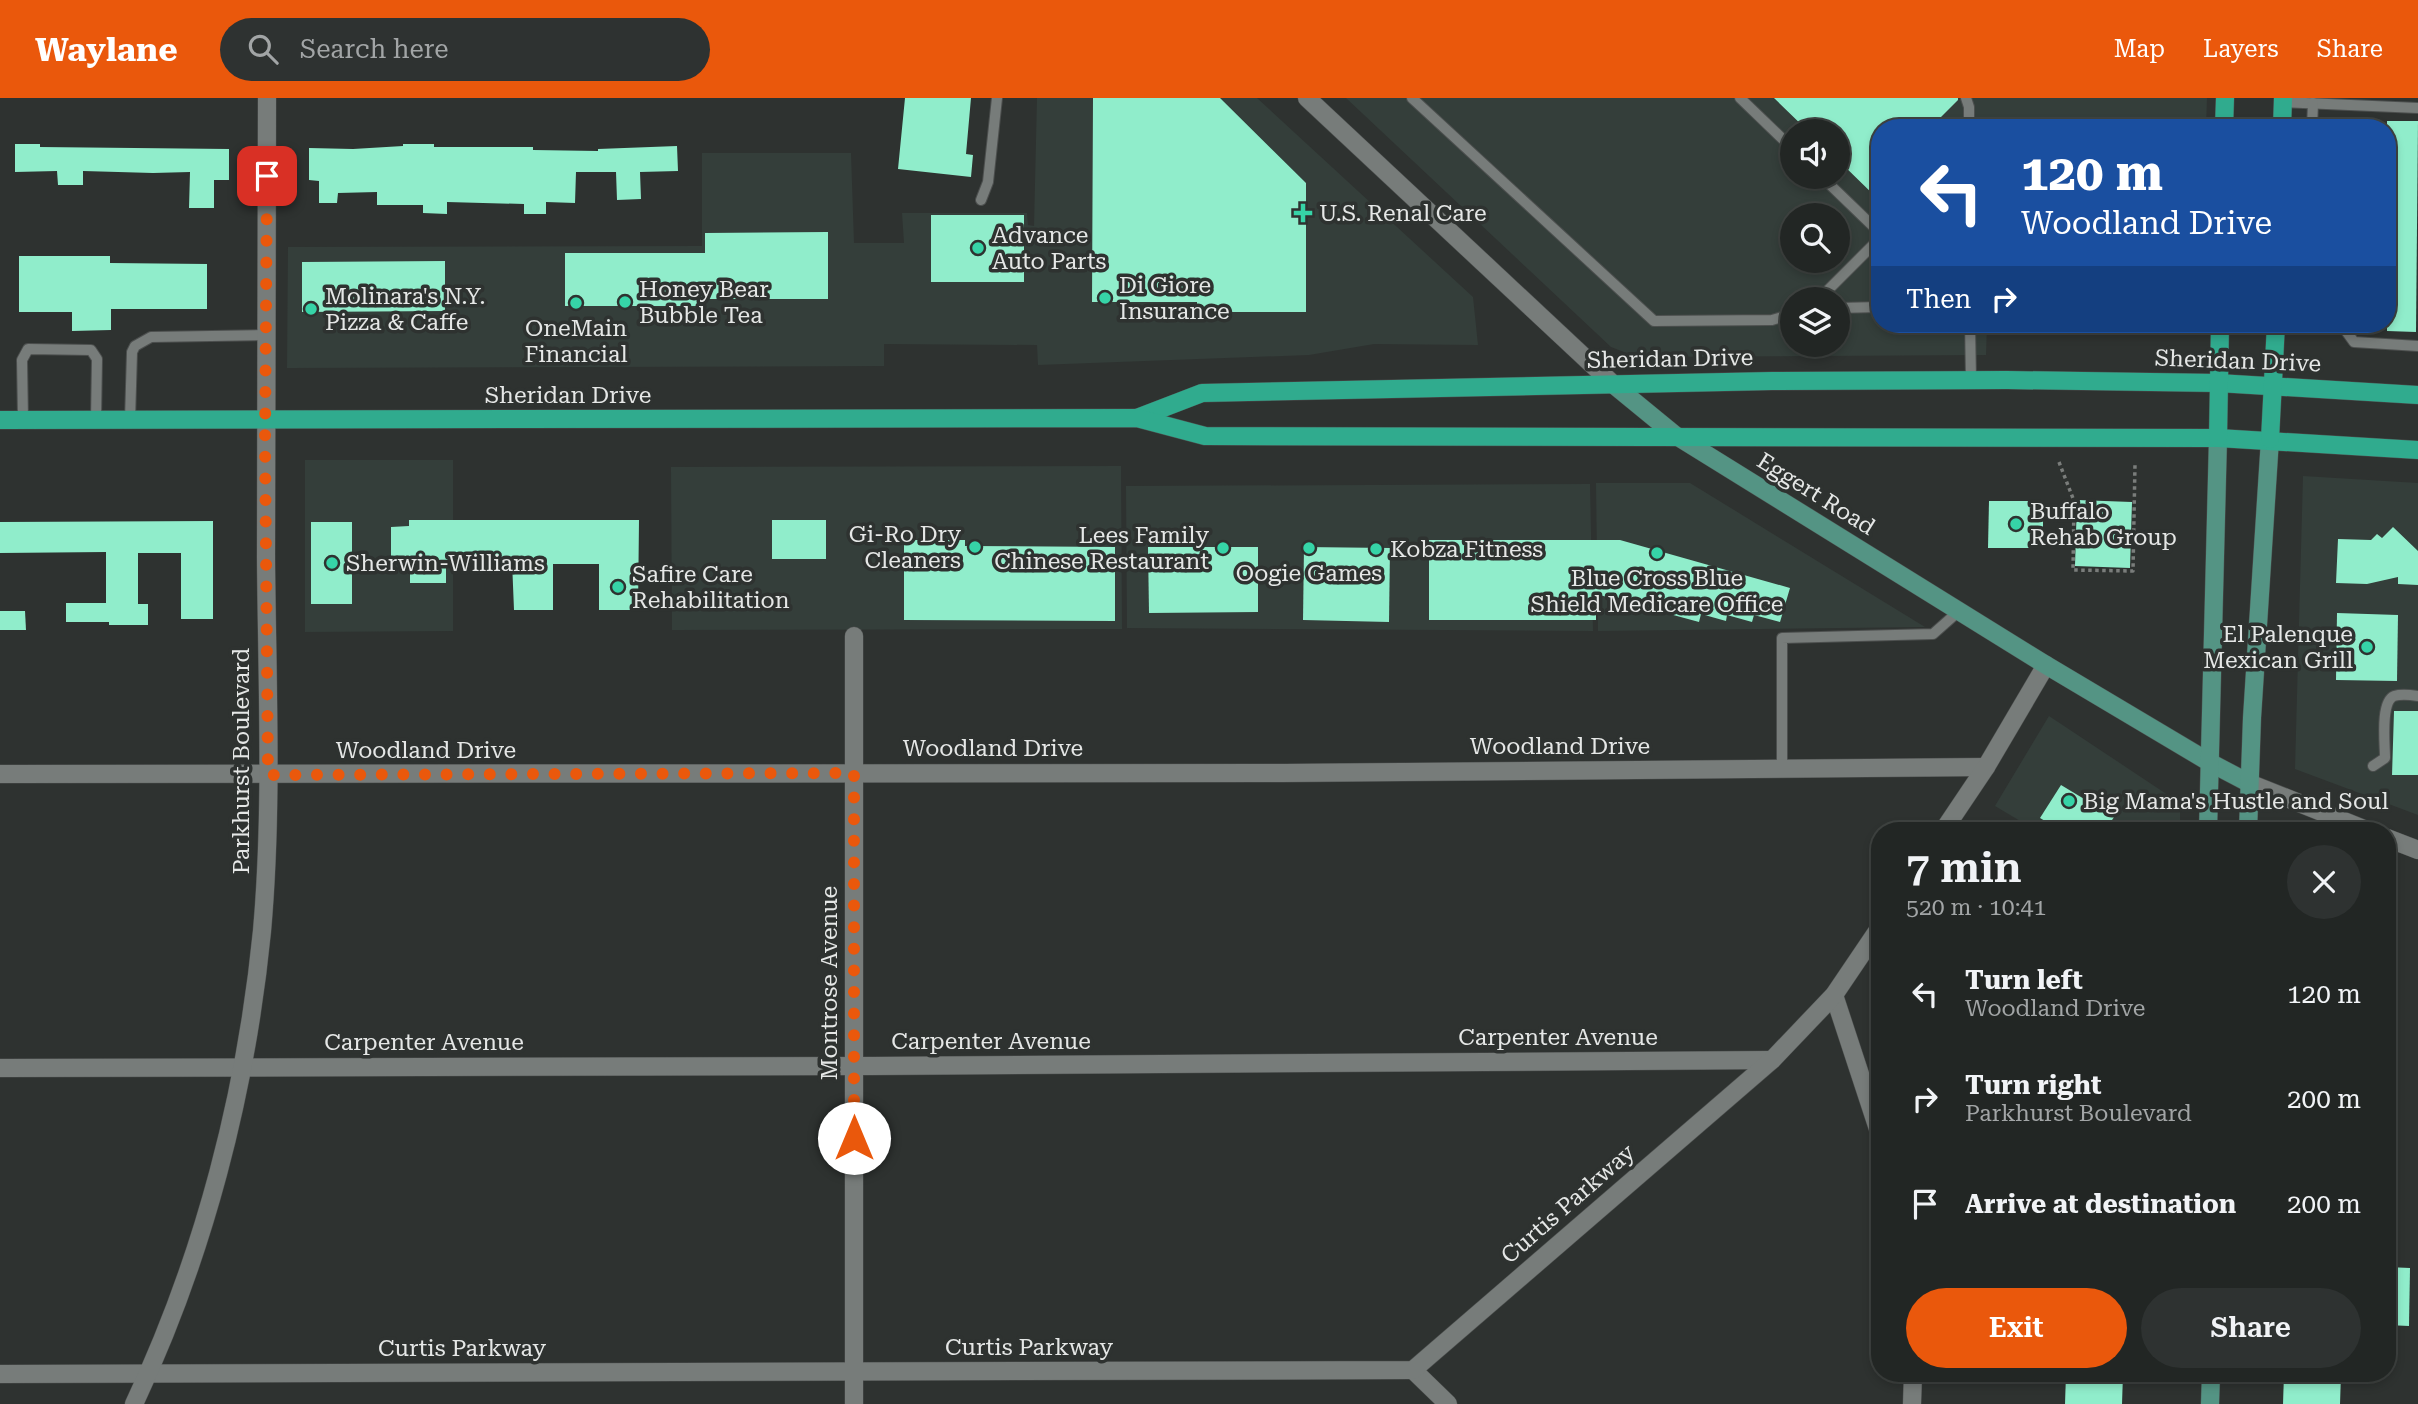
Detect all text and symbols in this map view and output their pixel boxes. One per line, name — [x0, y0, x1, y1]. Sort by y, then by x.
search box — [220, 18, 710, 81]
text: Waylane — [35, 30, 178, 69]
icon: search — [244, 30, 282, 68]
text: Search here — [300, 34, 449, 64]
text: Map — [2114, 35, 2165, 63]
text: Layers — [2203, 35, 2279, 63]
text: Share — [2317, 35, 2383, 63]
map controls — [1780, 119, 1850, 357]
button: sound — [1780, 119, 1850, 189]
text: 120 m — [2021, 145, 2163, 202]
pin — [237, 146, 297, 206]
icon: left — [1906, 147, 1997, 238]
icon: arrive — [248, 157, 286, 195]
place label: U.S. Renal Care — [1319, 200, 1487, 227]
marker: U.S. Renal Care — [1293, 203, 1313, 223]
button: search — [1780, 203, 1850, 273]
text: Woodland Drive — [2021, 204, 2272, 242]
place label: Advance Auto Parts — [992, 222, 1107, 275]
marker: Advance Auto Parts — [970, 240, 986, 256]
place label: Di Giore Insurance — [1119, 272, 1230, 325]
place label: Honey Bear Bubble Tea — [639, 276, 769, 329]
icon: right — [1985, 280, 2023, 318]
place label: Molinara's N.Y. Pizza & Caffe — [325, 283, 485, 336]
text: Then — [1906, 284, 1971, 314]
button: layers — [1780, 287, 1850, 357]
marker: Di Giore Insurance — [1097, 290, 1113, 306]
marker: Honey Bear Bubble Tea — [617, 294, 633, 310]
marker: OneMain Financial — [568, 295, 584, 311]
marker: Molinara's N.Y. Pizza & Caffe — [303, 301, 319, 317]
place label: OneMain Financial — [524, 315, 628, 368]
street label: Sheridan Drive — [1587, 344, 1753, 374]
street label: Sheridan Drive — [2154, 345, 2322, 377]
street label: Sheridan Drive — [485, 382, 651, 409]
street label: Eggert Road — [1752, 447, 1880, 541]
place label: Buffalo Rehab Group — [2030, 498, 2177, 551]
marker: Buffalo Rehab Group — [2008, 516, 2024, 532]
place label: Gi-Ro Dry Cleaners — [849, 521, 961, 574]
place label: Lees Family Chinese Restaurant — [994, 522, 1209, 575]
place label: Kobza Fitness — [1390, 536, 1543, 563]
marker: Gi-Ro Dry Cleaners — [967, 539, 983, 555]
marker: Lees Family Chinese Restaurant — [1215, 540, 1231, 556]
marker: Oogie Games — [1301, 540, 1317, 556]
marker: Kobza Fitness — [1368, 541, 1384, 557]
marker: Blue Cross Blue Shield Medicare Office — [1649, 545, 1665, 561]
place label: Sherwin-Williams — [346, 550, 545, 577]
marker: Sherwin-Williams — [324, 555, 340, 571]
place label: Oogie Games — [1236, 560, 1382, 587]
place label: Safire Care Rehabilitation — [632, 561, 790, 614]
place label: Blue Cross Blue Shield Medicare Office — [1531, 565, 1783, 618]
marker: Safire Care Rehabilitation — [610, 579, 626, 595]
place label: El Palenque Mexican Grill — [2203, 621, 2353, 674]
marker: El Palenque Mexican Grill — [2359, 639, 2375, 655]
street label: Parkhurst Boulevard — [228, 647, 255, 874]
street label: Woodland Drive — [1470, 733, 1650, 760]
street label: Woodland Drive — [903, 735, 1083, 762]
street label: Woodland Drive — [336, 737, 516, 764]
place label: Big Mama's Hustle and Soul — [2083, 788, 2389, 815]
marker: Big Mama's Hustle and Soul — [2061, 793, 2077, 809]
text: 7 min — [1906, 843, 2022, 892]
button: close — [2287, 845, 2361, 919]
street label: Montrose Avenue — [816, 886, 843, 1080]
text: 520 m · 10:41 — [1906, 894, 2046, 921]
text: Turn left — [1965, 965, 2083, 995]
icon: left — [1906, 975, 1944, 1013]
text: 120 m — [2287, 979, 2361, 1009]
text: Woodland Drive — [1965, 995, 2145, 1022]
street label: Carpenter Avenue — [1458, 1024, 1658, 1051]
street label: Carpenter Avenue — [891, 1028, 1091, 1055]
street label: Carpenter Avenue — [324, 1029, 524, 1056]
text: Turn right — [1965, 1070, 2101, 1100]
icon: right — [1906, 1080, 1944, 1118]
text: 200 m — [2287, 1084, 2361, 1114]
text: Parkhurst Boulevard — [1965, 1100, 2192, 1127]
position arrow — [817, 1101, 891, 1175]
street label: Curtis Parkway — [1496, 1138, 1641, 1269]
icon: arrive — [1906, 1185, 1944, 1223]
text: Arrive at destination — [1965, 1189, 2236, 1219]
text: 200 m — [2287, 1189, 2361, 1219]
button: Exit — [1906, 1288, 2127, 1368]
button: Share — [2141, 1288, 2361, 1368]
street label: Curtis Parkway — [945, 1334, 1113, 1361]
street label: Curtis Parkway — [378, 1335, 546, 1362]

